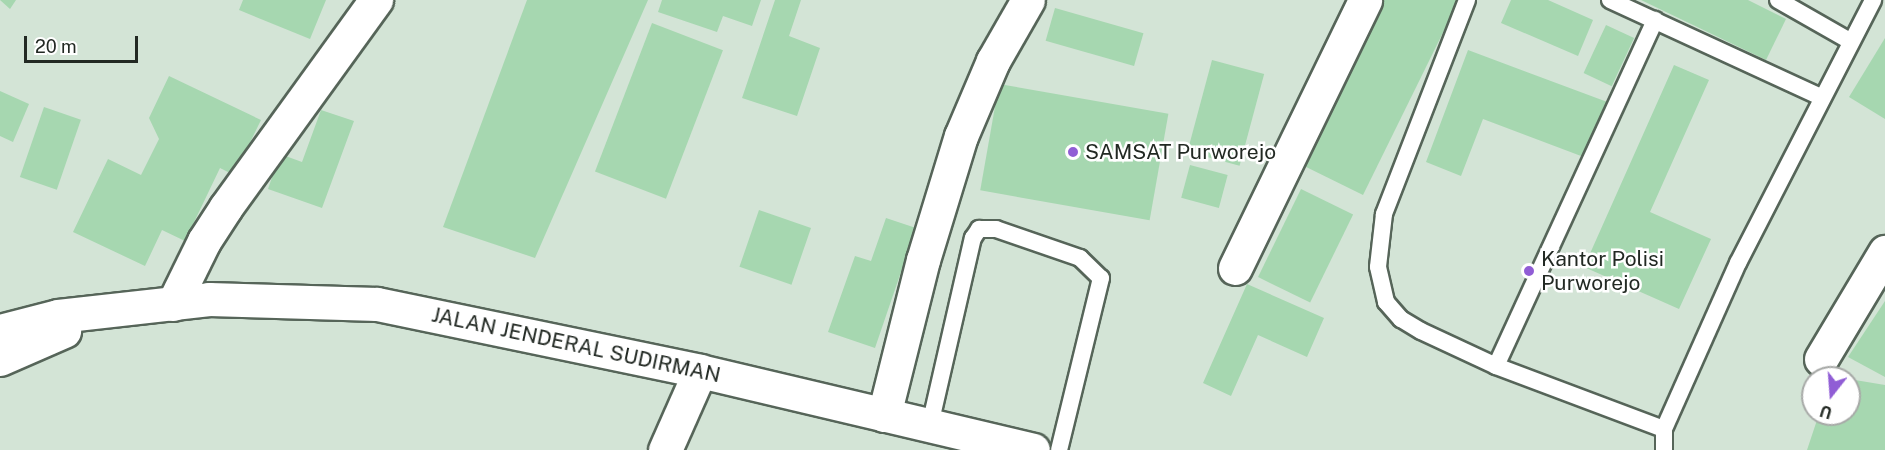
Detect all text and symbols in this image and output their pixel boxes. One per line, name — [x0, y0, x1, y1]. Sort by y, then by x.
scale bar — [27, 24, 141, 62]
text: 20 m — [35, 36, 77, 57]
place label: SAMSAT Purworejo — [1085, 139, 1276, 165]
marker: SAMSAT Purworejo — [1066, 145, 1080, 159]
place label: Kantor Polisi Purworejo — [1541, 246, 1664, 296]
marker: Kantor Polisi Purworejo — [1522, 264, 1536, 278]
street label: JALAN JENDERAL SUDIRMAN — [429, 302, 723, 388]
north arrow — [1801, 366, 1861, 426]
text: U — [1818, 401, 1834, 423]

